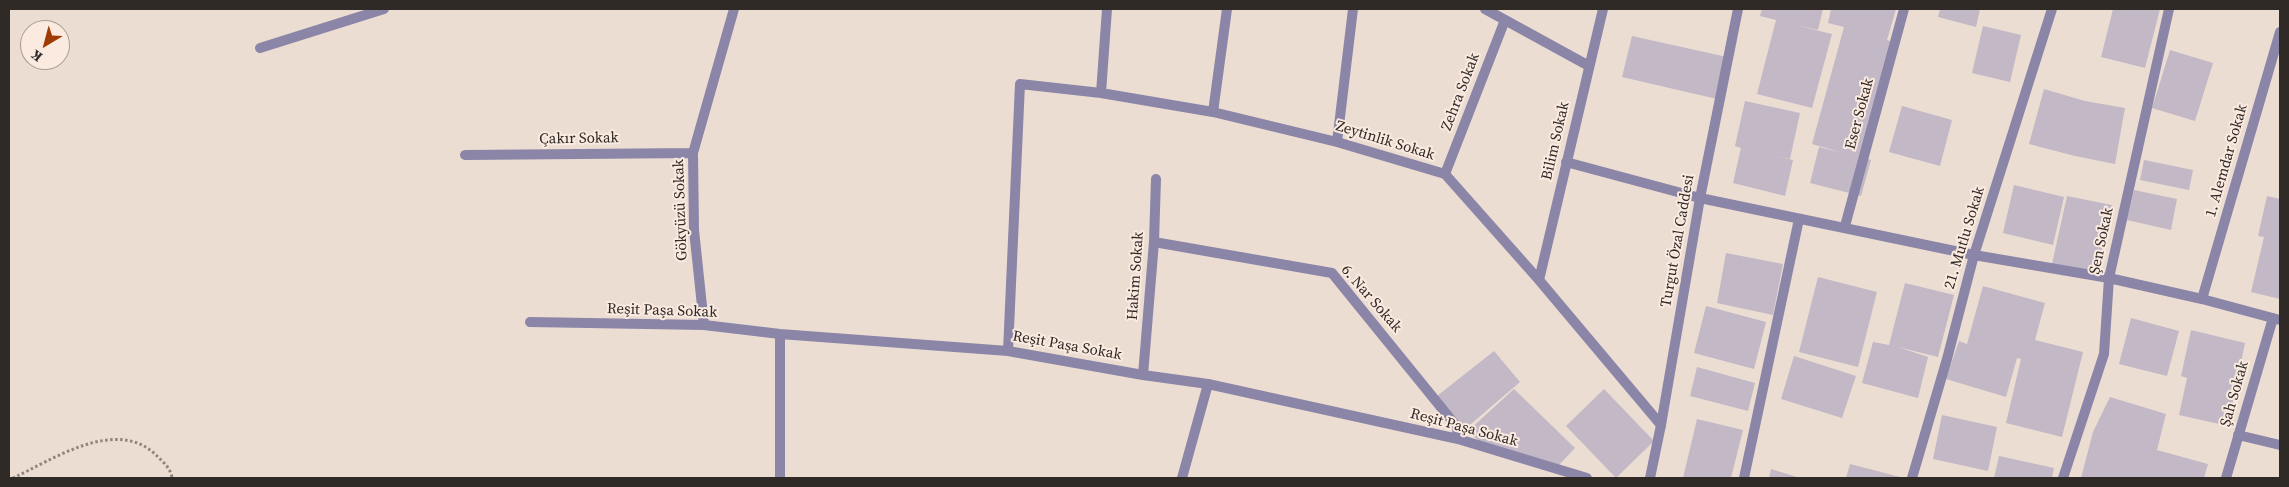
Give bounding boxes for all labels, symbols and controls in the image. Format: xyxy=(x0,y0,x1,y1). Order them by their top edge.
north arrow xyxy=(20,20,70,70)
text: K xyxy=(27,45,46,67)
street label: Zehra Sokak xyxy=(1438,51,1484,133)
street label: Eser Sokak xyxy=(1842,76,1878,152)
street label: Bilim Sokak xyxy=(1538,100,1574,182)
street label: 1. Alemdar Sokak xyxy=(2202,102,2252,220)
street label: Zeytinlik Sokak xyxy=(1333,117,1437,165)
street label: Çakır Sokak xyxy=(539,129,619,149)
street label: Gökyüzü Sokak xyxy=(670,159,692,261)
street label: Turgut Özal Caddesi xyxy=(1657,173,1699,309)
street label: 21. Mutlu Sokak xyxy=(1941,185,1989,291)
street label: Şen Sokak xyxy=(2086,206,2118,276)
street label: Hakim Sokak xyxy=(1124,231,1148,321)
street label: 6. Nar Sokak xyxy=(1337,262,1405,336)
street label: Reşit Paşa Sokak xyxy=(606,300,718,322)
street label: Reşit Paşa Sokak xyxy=(1011,328,1123,364)
street label: Şah Sokak xyxy=(2217,359,2253,429)
street label: Reşit Paşa Sokak xyxy=(1408,405,1520,451)

